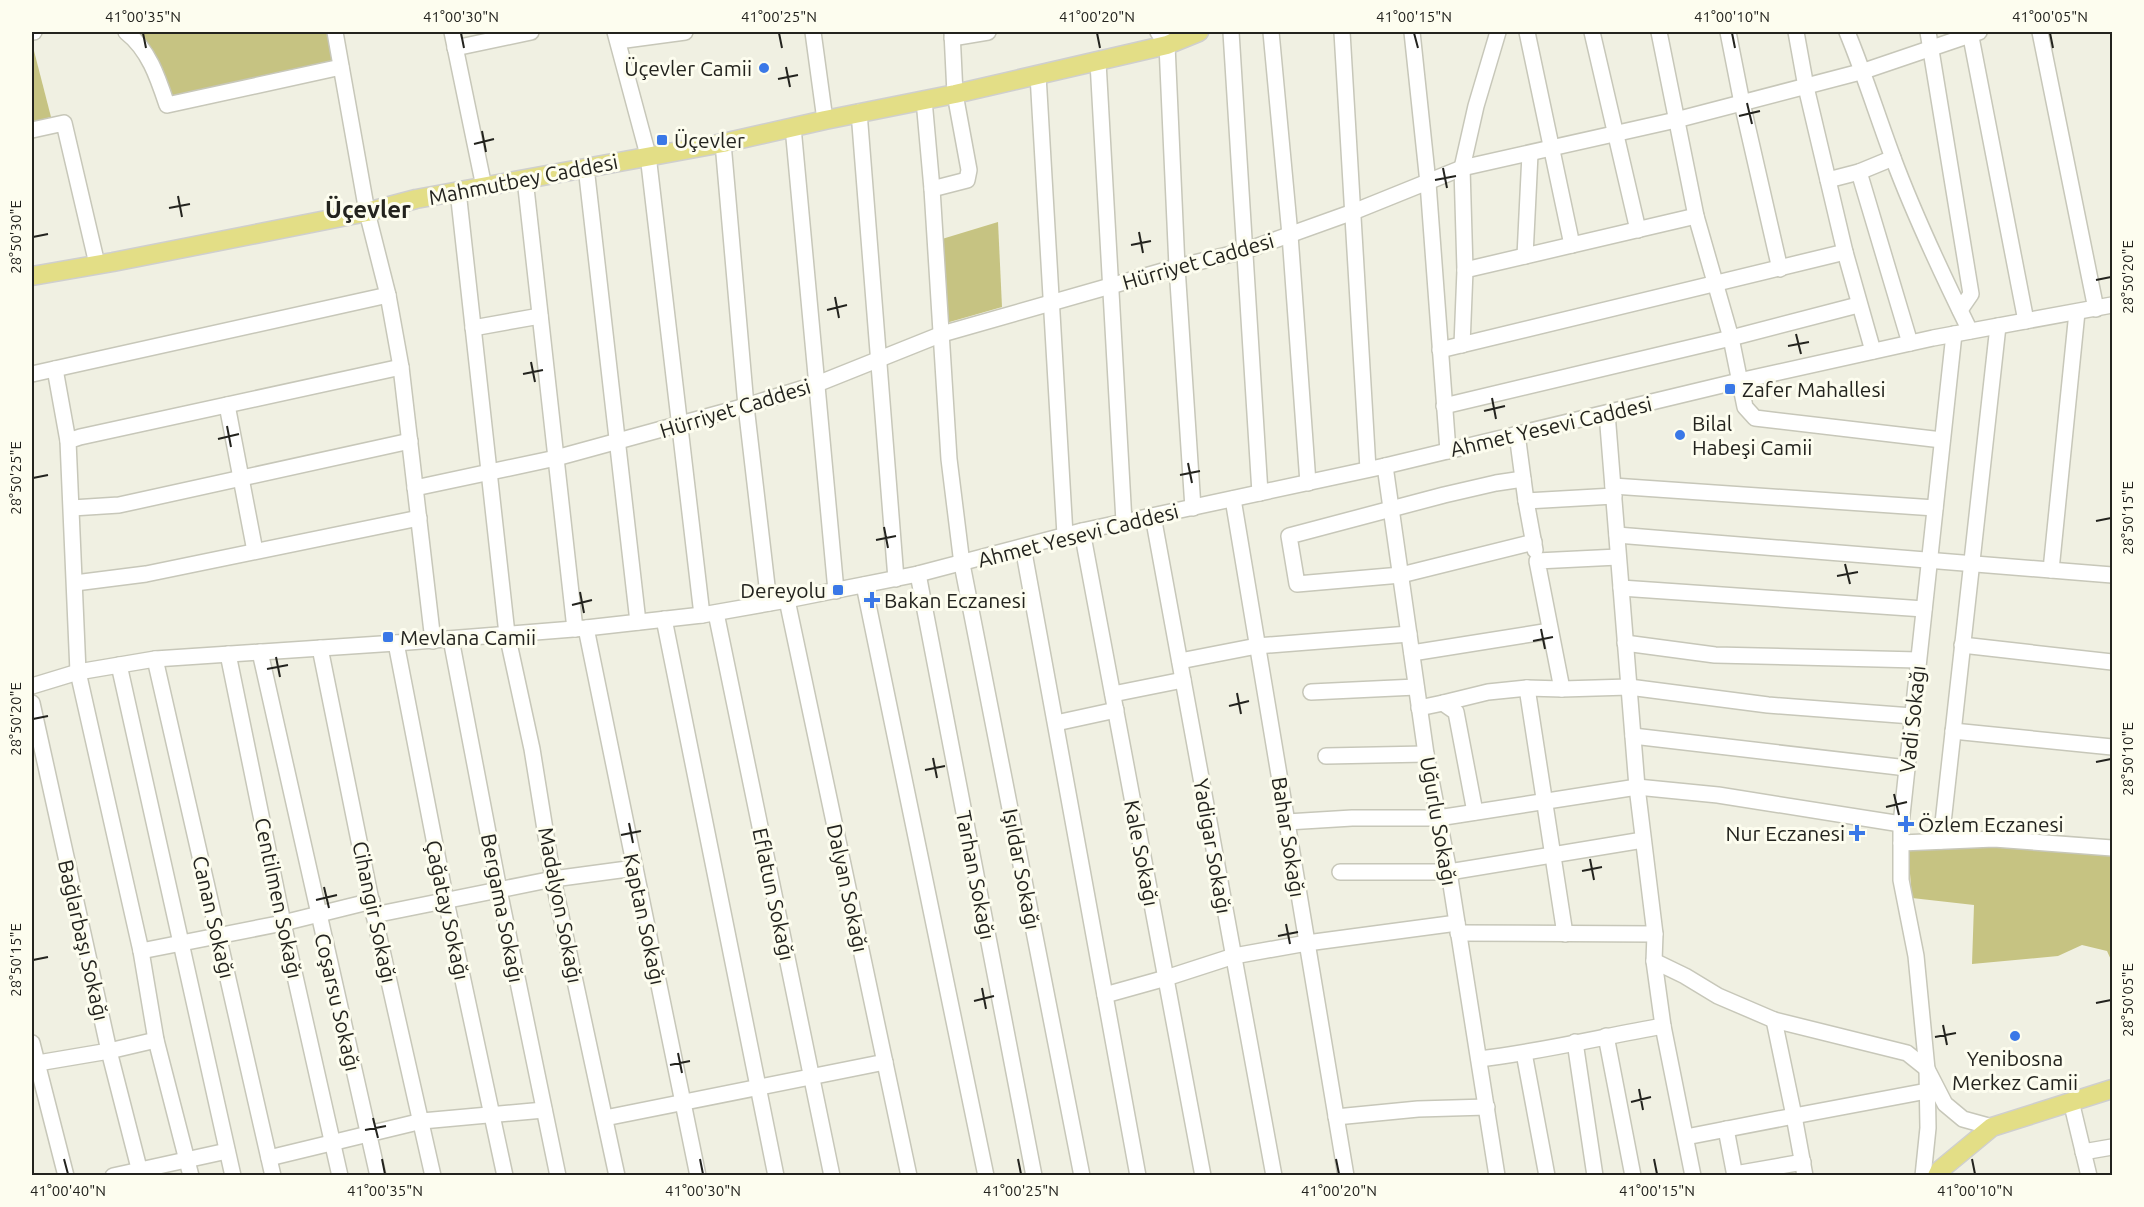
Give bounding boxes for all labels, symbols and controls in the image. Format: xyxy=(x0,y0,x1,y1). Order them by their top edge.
text: 41°00'35"N xyxy=(105,8,181,25)
text: 41°00'30"N xyxy=(423,8,499,25)
text: 41°00'25"N xyxy=(741,8,817,25)
text: 41°00'20"N xyxy=(1059,8,1135,25)
text: 41°00'15"N xyxy=(1376,8,1452,25)
text: 41°00'10"N xyxy=(1694,8,1770,25)
text: 41°00'05"N xyxy=(2012,8,2088,25)
place label: Üçevler Camii xyxy=(624,56,752,80)
marker: Üçevler Camii xyxy=(757,61,771,75)
place label: Üçevler xyxy=(674,128,745,152)
marker: Üçevler xyxy=(655,133,669,147)
street label: Mahmutbey Caddesi xyxy=(426,149,620,209)
district label: Üçevler xyxy=(325,195,411,223)
text: 28°50'30"E xyxy=(7,200,24,274)
street label: Hürriyet Caddesi xyxy=(1120,228,1276,294)
text: 28°50'20"E xyxy=(2119,240,2136,314)
street label: Hürriyet Caddesi xyxy=(657,374,813,442)
place label: Zafer Mahallesi xyxy=(1742,377,1886,401)
marker: Zafer Mahallesi xyxy=(1723,382,1737,396)
street label: Ahmet Yesevi Caddesi xyxy=(1448,391,1654,461)
place label: Bilal Habeşi Camii xyxy=(1692,411,1812,459)
marker: Bilal Habeşi Camii xyxy=(1673,428,1687,442)
text: 28°50'25"E xyxy=(7,441,24,515)
text: 28°50'15"E xyxy=(2119,481,2136,555)
street label: Ahmet Yesevi Caddesi xyxy=(975,498,1181,572)
place label: Dereyolu xyxy=(740,578,826,602)
marker: Dereyolu xyxy=(831,583,845,597)
place label: Bakan Eczanesi xyxy=(884,588,1026,612)
marker: Bakan Eczanesi xyxy=(865,593,879,607)
place label: Mevlana Camii xyxy=(400,625,536,649)
marker: Mevlana Camii xyxy=(381,630,395,644)
street label: Vadi Sokağı xyxy=(1894,664,1930,774)
text: 28°50'20"E xyxy=(7,682,24,756)
text: 28°50'10"E xyxy=(2119,722,2136,796)
street label: Uğurlu Sokağı xyxy=(1416,755,1462,887)
street label: Bahar Sokağı xyxy=(1268,775,1310,899)
street label: Yadigar Sokağı xyxy=(1189,776,1237,916)
street label: Kale Sokağı xyxy=(1120,798,1164,908)
street label: Işıldar Sokağı xyxy=(999,806,1045,932)
street label: Tarhan Sokağı xyxy=(952,808,1000,942)
place label: Özlem Eczanesi xyxy=(1918,812,2064,836)
street label: Centilmen Sokağı xyxy=(250,815,308,981)
marker: Özlem Eczanesi xyxy=(1899,817,1913,831)
place label: Nur Eczanesi xyxy=(1726,821,1845,845)
street label: Dalyan Sokağı xyxy=(823,822,873,954)
street label: Madalyon Sokağı xyxy=(534,825,588,985)
street label: Eflatun Sokağı xyxy=(748,825,800,963)
marker: Nur Eczanesi xyxy=(1850,826,1864,840)
street label: Bergama Sokağı xyxy=(477,831,529,985)
street label: Çağatay Sokağı xyxy=(421,838,475,982)
street label: Cihangir Sokağı xyxy=(348,839,402,985)
street label: Kaptan Sokağı xyxy=(619,851,671,987)
street label: Canan Sokağı xyxy=(188,853,240,981)
street label: Bağlarbaşı Sokağı xyxy=(54,857,114,1023)
text: 28°50'15"E xyxy=(7,923,24,997)
street label: Coşarsu Sokağı xyxy=(310,931,366,1073)
text: 28°50'05"E xyxy=(2119,963,2136,1037)
marker: Yenibosna Merkez Camii xyxy=(2008,1029,2022,1043)
place label: Yenibosna Merkez Camii xyxy=(1952,1046,2078,1094)
text: 41°00'40"N xyxy=(30,1182,106,1199)
text: 41°00'35"N xyxy=(347,1182,423,1199)
text: 41°00'30"N xyxy=(665,1182,741,1199)
text: 41°00'25"N xyxy=(983,1182,1059,1199)
text: 41°00'20"N xyxy=(1301,1182,1377,1199)
text: 41°00'15"N xyxy=(1619,1182,1695,1199)
text: 41°00'10"N xyxy=(1937,1182,2013,1199)

